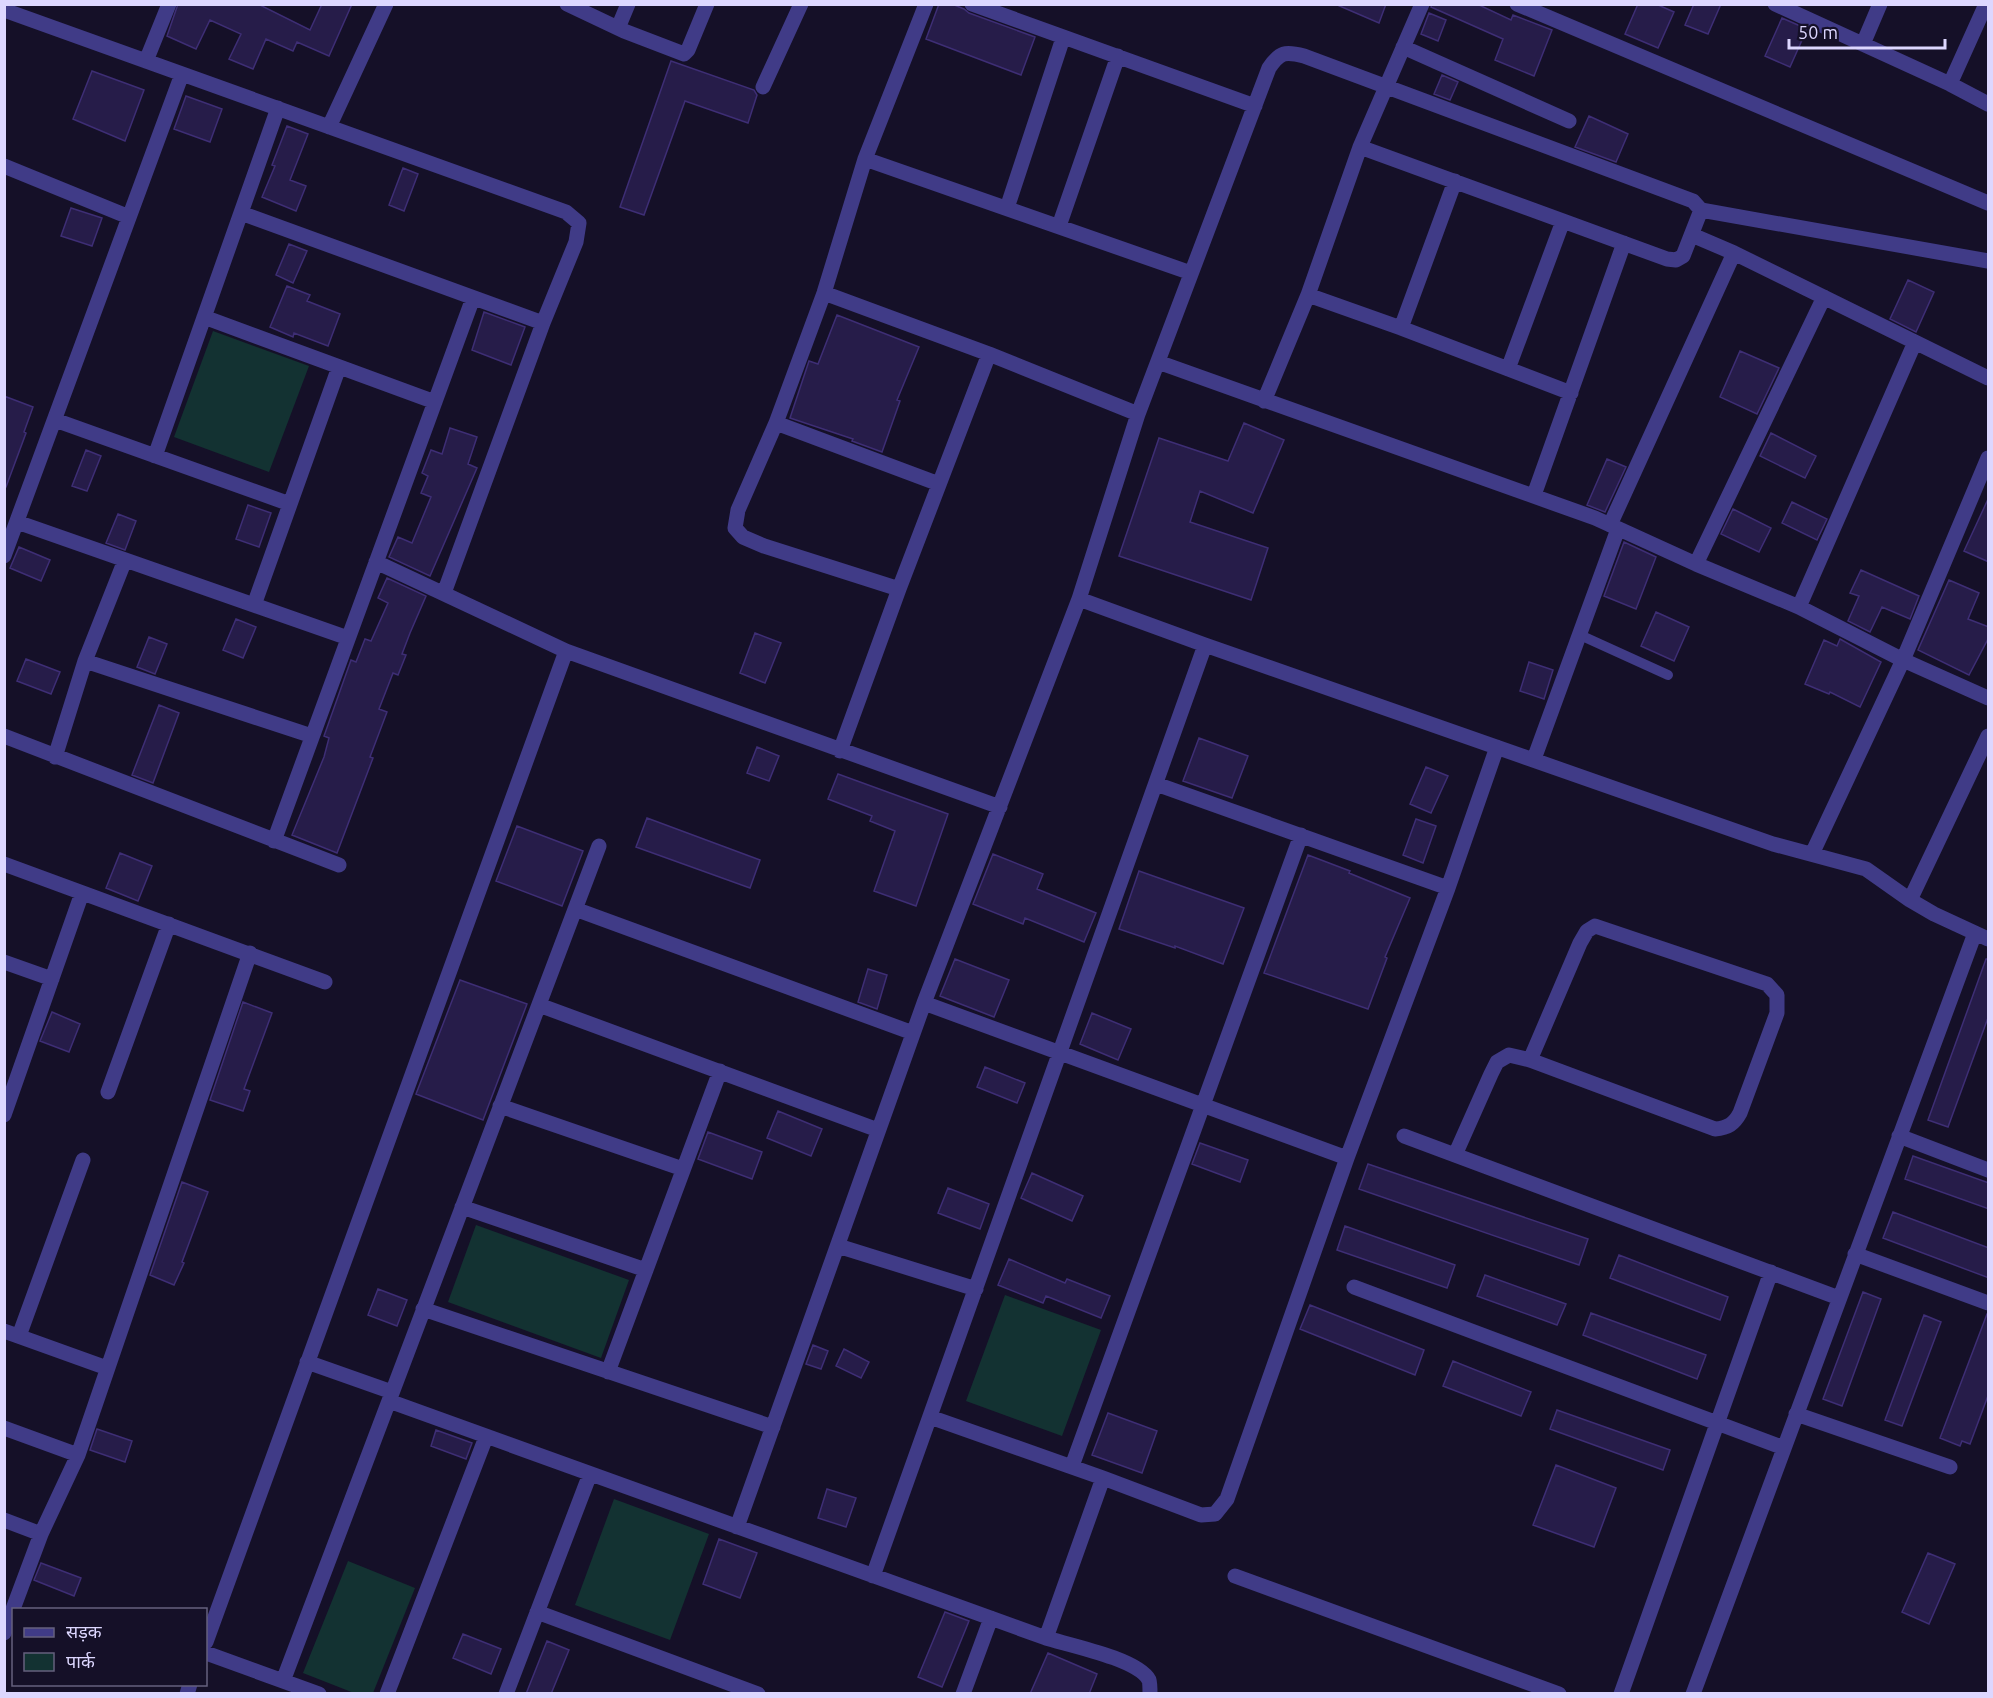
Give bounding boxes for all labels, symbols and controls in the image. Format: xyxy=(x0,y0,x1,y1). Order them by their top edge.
scale bar xyxy=(1789,12,1945,50)
text: 50 m xyxy=(1798,22,1838,42)
legend xyxy=(12,1608,207,1686)
text: सड़क xyxy=(66,1621,103,1642)
text: पार्क xyxy=(66,1651,96,1671)

